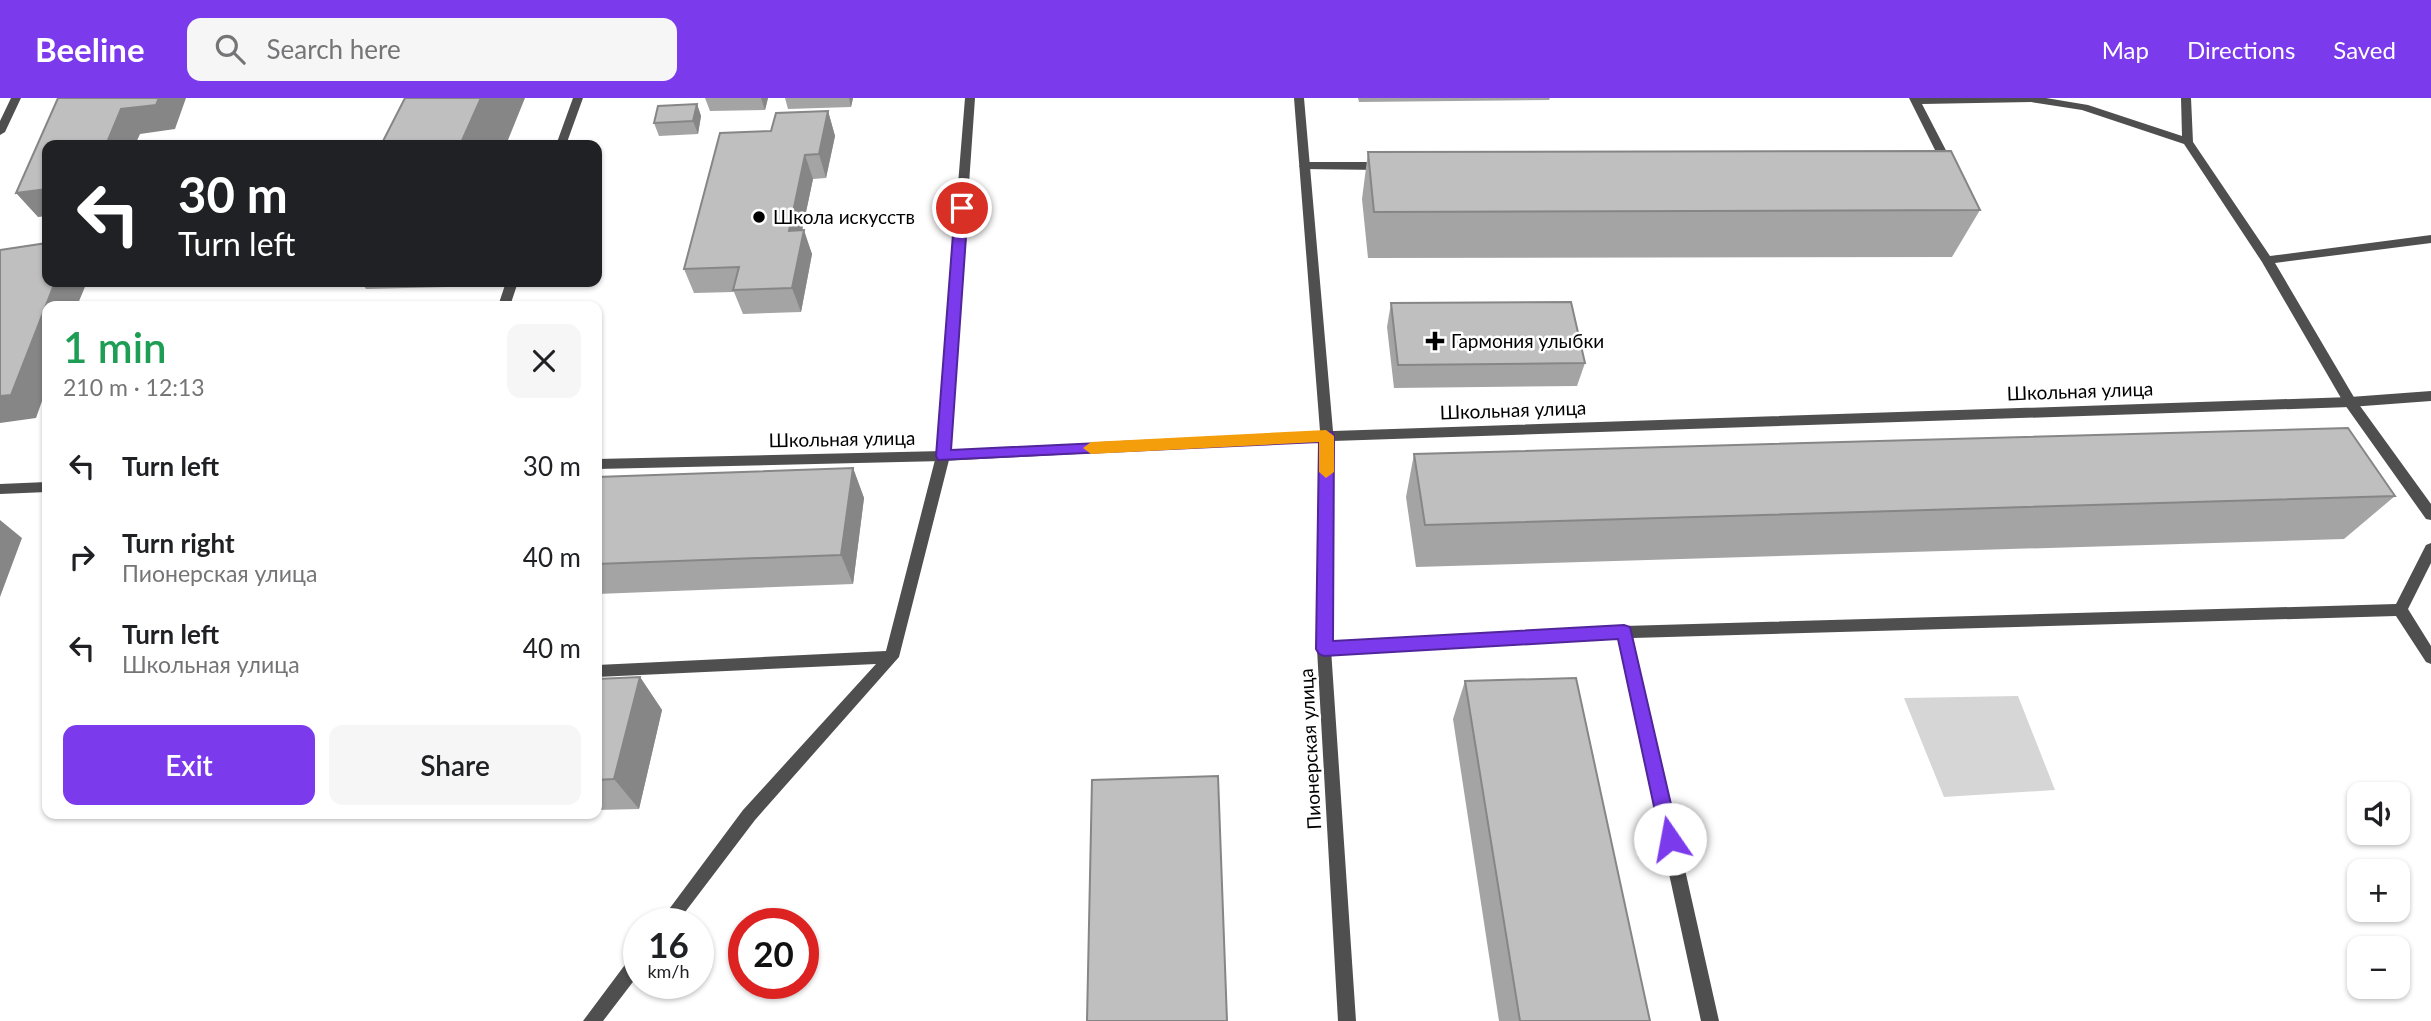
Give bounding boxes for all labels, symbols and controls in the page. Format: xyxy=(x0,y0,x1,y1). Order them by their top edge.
search box xyxy=(187,18,677,81)
text: Beeline xyxy=(35,29,145,69)
icon: search xyxy=(211,30,249,68)
text: Search here xyxy=(267,33,401,65)
text: Map xyxy=(2102,35,2149,64)
text: Directions xyxy=(2187,35,2295,64)
text: Saved xyxy=(2333,35,2396,64)
text: 30 m xyxy=(178,165,288,223)
icon: left xyxy=(63,168,154,259)
pin xyxy=(932,178,992,238)
icon: arrive xyxy=(943,189,981,227)
place label: Школа искусств xyxy=(773,205,915,228)
marker: Школа искусств xyxy=(751,209,767,225)
text: Turn left xyxy=(178,224,295,263)
text: 1 min xyxy=(63,322,167,372)
button: close xyxy=(507,324,581,398)
place label: Гармония улыбки xyxy=(1451,329,1604,352)
marker: Гармония улыбки xyxy=(1425,331,1445,351)
text: 210 m · 12:13 xyxy=(63,373,205,401)
street label: Школьная улица xyxy=(2006,376,2154,405)
street label: Школьная улица xyxy=(1439,395,1587,424)
street label: Школьная улица xyxy=(768,426,916,451)
icon: left xyxy=(63,447,101,485)
text: Turn left xyxy=(122,450,219,482)
text: 30 m xyxy=(523,450,581,482)
text: Turn right xyxy=(122,527,235,559)
icon: right xyxy=(63,538,101,576)
text: 40 m xyxy=(523,541,581,573)
text: Пионерская улица xyxy=(122,559,317,587)
text: Turn left xyxy=(122,618,219,650)
icon: left xyxy=(63,629,101,667)
text: 40 m xyxy=(523,632,581,664)
text: Школьная улица xyxy=(122,650,300,678)
street label: Пионерская улица xyxy=(1294,668,1325,830)
button: Exit xyxy=(63,725,315,805)
button: Share xyxy=(329,725,581,805)
map controls xyxy=(2347,782,2410,999)
button: sound xyxy=(2347,782,2410,845)
position arrow xyxy=(1633,802,1707,876)
button: + xyxy=(2347,859,2410,922)
speed limit sign: 20 xyxy=(728,908,819,999)
text: 16 xyxy=(648,923,689,965)
button: − xyxy=(2347,936,2410,999)
text: km/h xyxy=(647,960,690,982)

